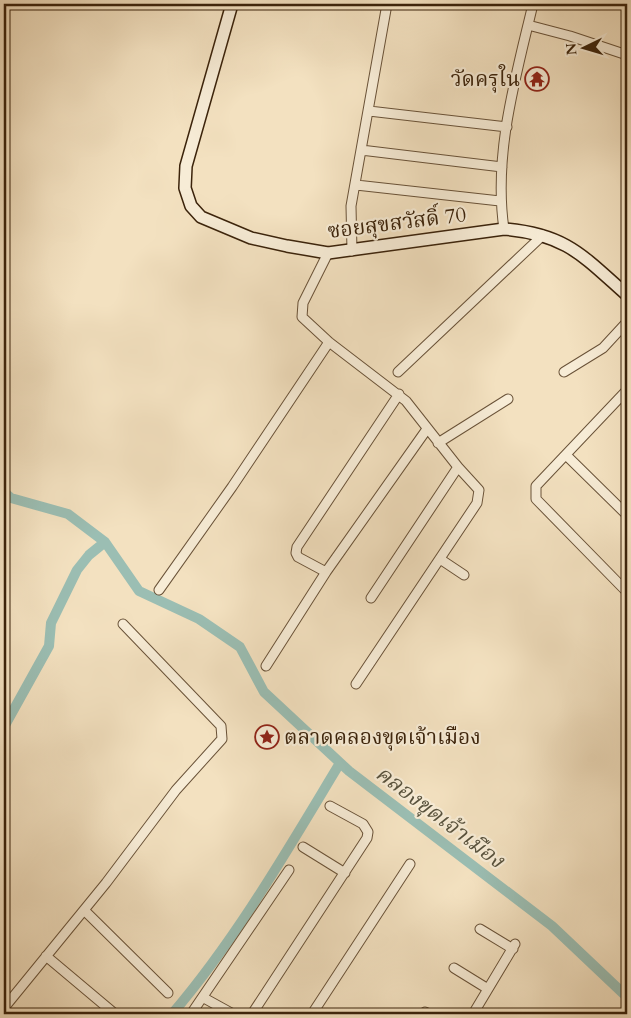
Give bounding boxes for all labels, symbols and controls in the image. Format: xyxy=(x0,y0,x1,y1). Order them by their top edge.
north arrow xyxy=(558,22,608,72)
text: N xyxy=(562,42,582,56)
place label: วัดครุใน xyxy=(451,64,520,94)
temple icon: วัดครุใน xyxy=(524,66,550,92)
street label: ซอยสุขสวัสดิ์ 70 xyxy=(326,199,468,246)
place label: ตลาดคลองขุดเจ้าเมือง xyxy=(284,723,481,752)
place icon: ตลาดคลองขุดเจ้าเมือง xyxy=(254,724,280,750)
water label: คลองขุดเจ้าเมือง xyxy=(369,759,511,876)

